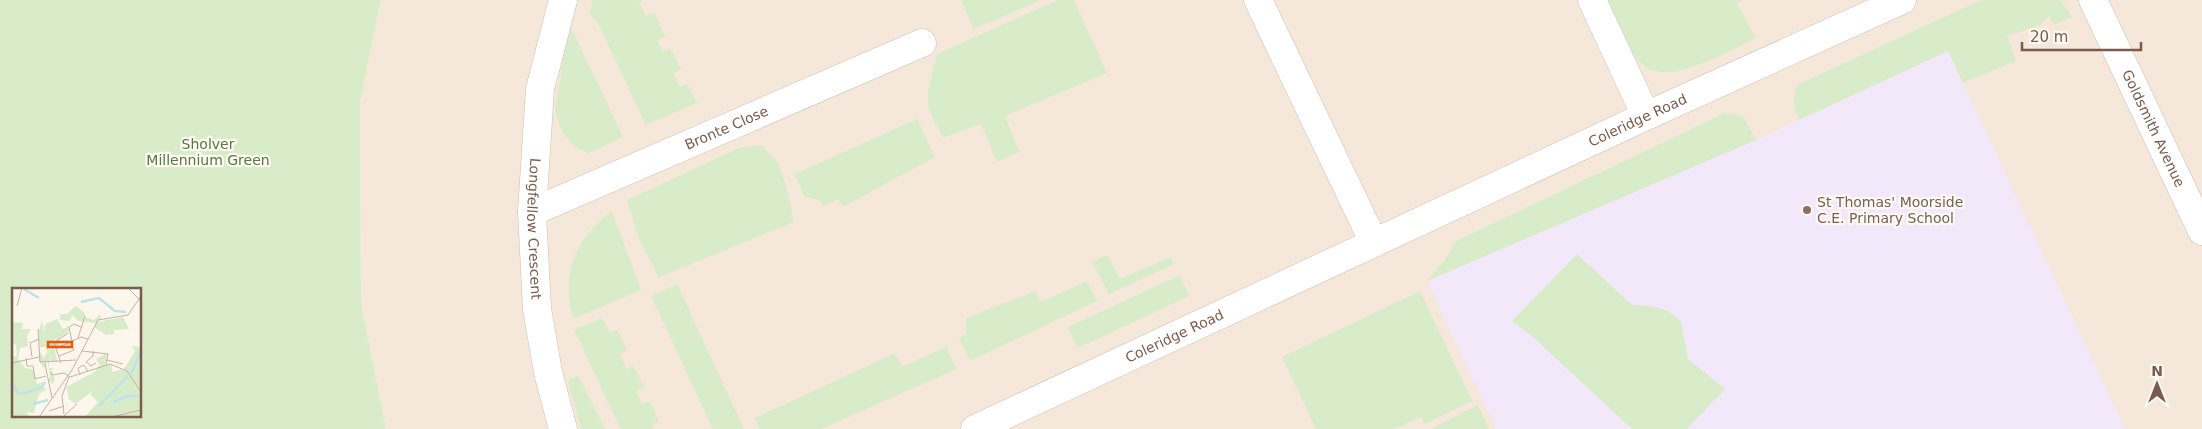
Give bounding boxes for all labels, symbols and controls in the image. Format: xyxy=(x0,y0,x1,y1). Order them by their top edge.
scale bar xyxy=(2022,20,2141,52)
text: 20 m xyxy=(2030,28,2068,46)
street label: Goldsmith Avenue xyxy=(2119,67,2188,190)
street label: Coleridge Road xyxy=(1586,91,1689,150)
street label: Bronte Close xyxy=(682,103,771,153)
park label: Sholver Millennium Green xyxy=(146,136,270,168)
street label: Longfellow Crescent xyxy=(524,158,545,300)
place label: St Thomas' Moorside C.E. Primary School xyxy=(1817,194,1963,226)
marker: St Thomas' Moorside C.E. Primary School xyxy=(1801,204,1813,216)
inset map xyxy=(12,288,141,416)
street label: Coleridge Road xyxy=(1123,306,1226,366)
north arrow xyxy=(2132,359,2182,409)
text: N xyxy=(2151,363,2163,379)

